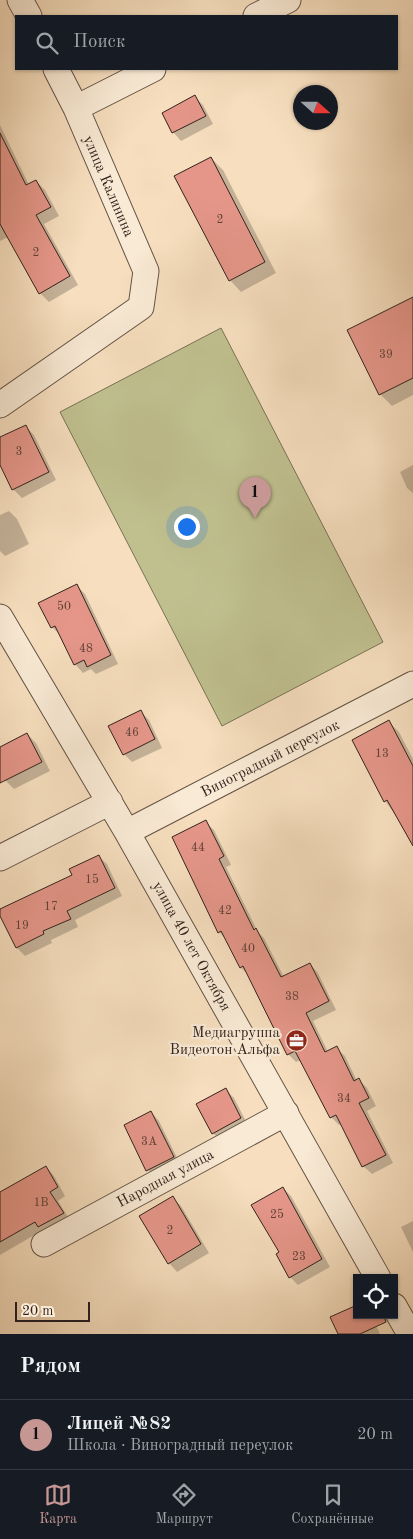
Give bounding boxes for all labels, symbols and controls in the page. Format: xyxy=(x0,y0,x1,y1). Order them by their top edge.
search box xyxy=(15,15,398,70)
icon: search xyxy=(33,29,61,57)
text: Поиск xyxy=(73,33,125,52)
north arrow xyxy=(293,85,338,130)
street label: улица Калинина xyxy=(80,134,136,240)
house number: 2 xyxy=(217,214,223,226)
house number: 2 xyxy=(33,247,39,259)
house number: 39 xyxy=(379,349,393,361)
house number: 3 xyxy=(16,446,22,458)
pin: 1 xyxy=(239,477,271,518)
your location xyxy=(174,514,200,540)
house number: 50 xyxy=(57,600,71,613)
house number: 48 xyxy=(79,643,93,655)
street label: Виноградный переулок xyxy=(199,718,343,801)
house number: 46 xyxy=(125,727,139,739)
house number: 13 xyxy=(375,748,389,760)
house number: 44 xyxy=(191,842,205,854)
house number: 15 xyxy=(85,873,99,886)
street label: улица 40 лет Октября xyxy=(149,879,233,1014)
house number: 17 xyxy=(44,901,58,913)
house number: 42 xyxy=(218,905,232,917)
house number: 19 xyxy=(15,920,29,932)
house number: 40 xyxy=(241,943,255,955)
house number: 38 xyxy=(285,991,299,1003)
place label: Медиагруппа Видеотон Альфа xyxy=(170,1026,281,1058)
office icon: Медиагруппа Видеотон Альфа xyxy=(284,1029,308,1053)
house number: 34 xyxy=(337,1093,351,1105)
house number: 3А xyxy=(141,1136,157,1148)
street label: Народная улица xyxy=(115,1147,217,1211)
house number: 1В xyxy=(33,1197,49,1209)
house number: 25 xyxy=(270,1208,284,1221)
house number: 2 xyxy=(167,1225,173,1237)
house number: 23 xyxy=(292,1251,306,1263)
map controls xyxy=(353,1274,398,1319)
button: locate xyxy=(353,1274,398,1319)
scale bar xyxy=(15,1299,90,1322)
text: 20 m xyxy=(22,1304,53,1318)
text: Рядом xyxy=(20,1356,81,1377)
text: Лицей №82 xyxy=(67,1415,171,1434)
text: 1 xyxy=(31,1427,41,1443)
text: 20 m xyxy=(357,1427,393,1443)
text: Школа · Виноградный переулок xyxy=(67,1438,293,1454)
tab: Карта xyxy=(39,1481,77,1528)
tab: Маршрут xyxy=(155,1481,213,1528)
tab: Сохранённые xyxy=(291,1481,374,1528)

